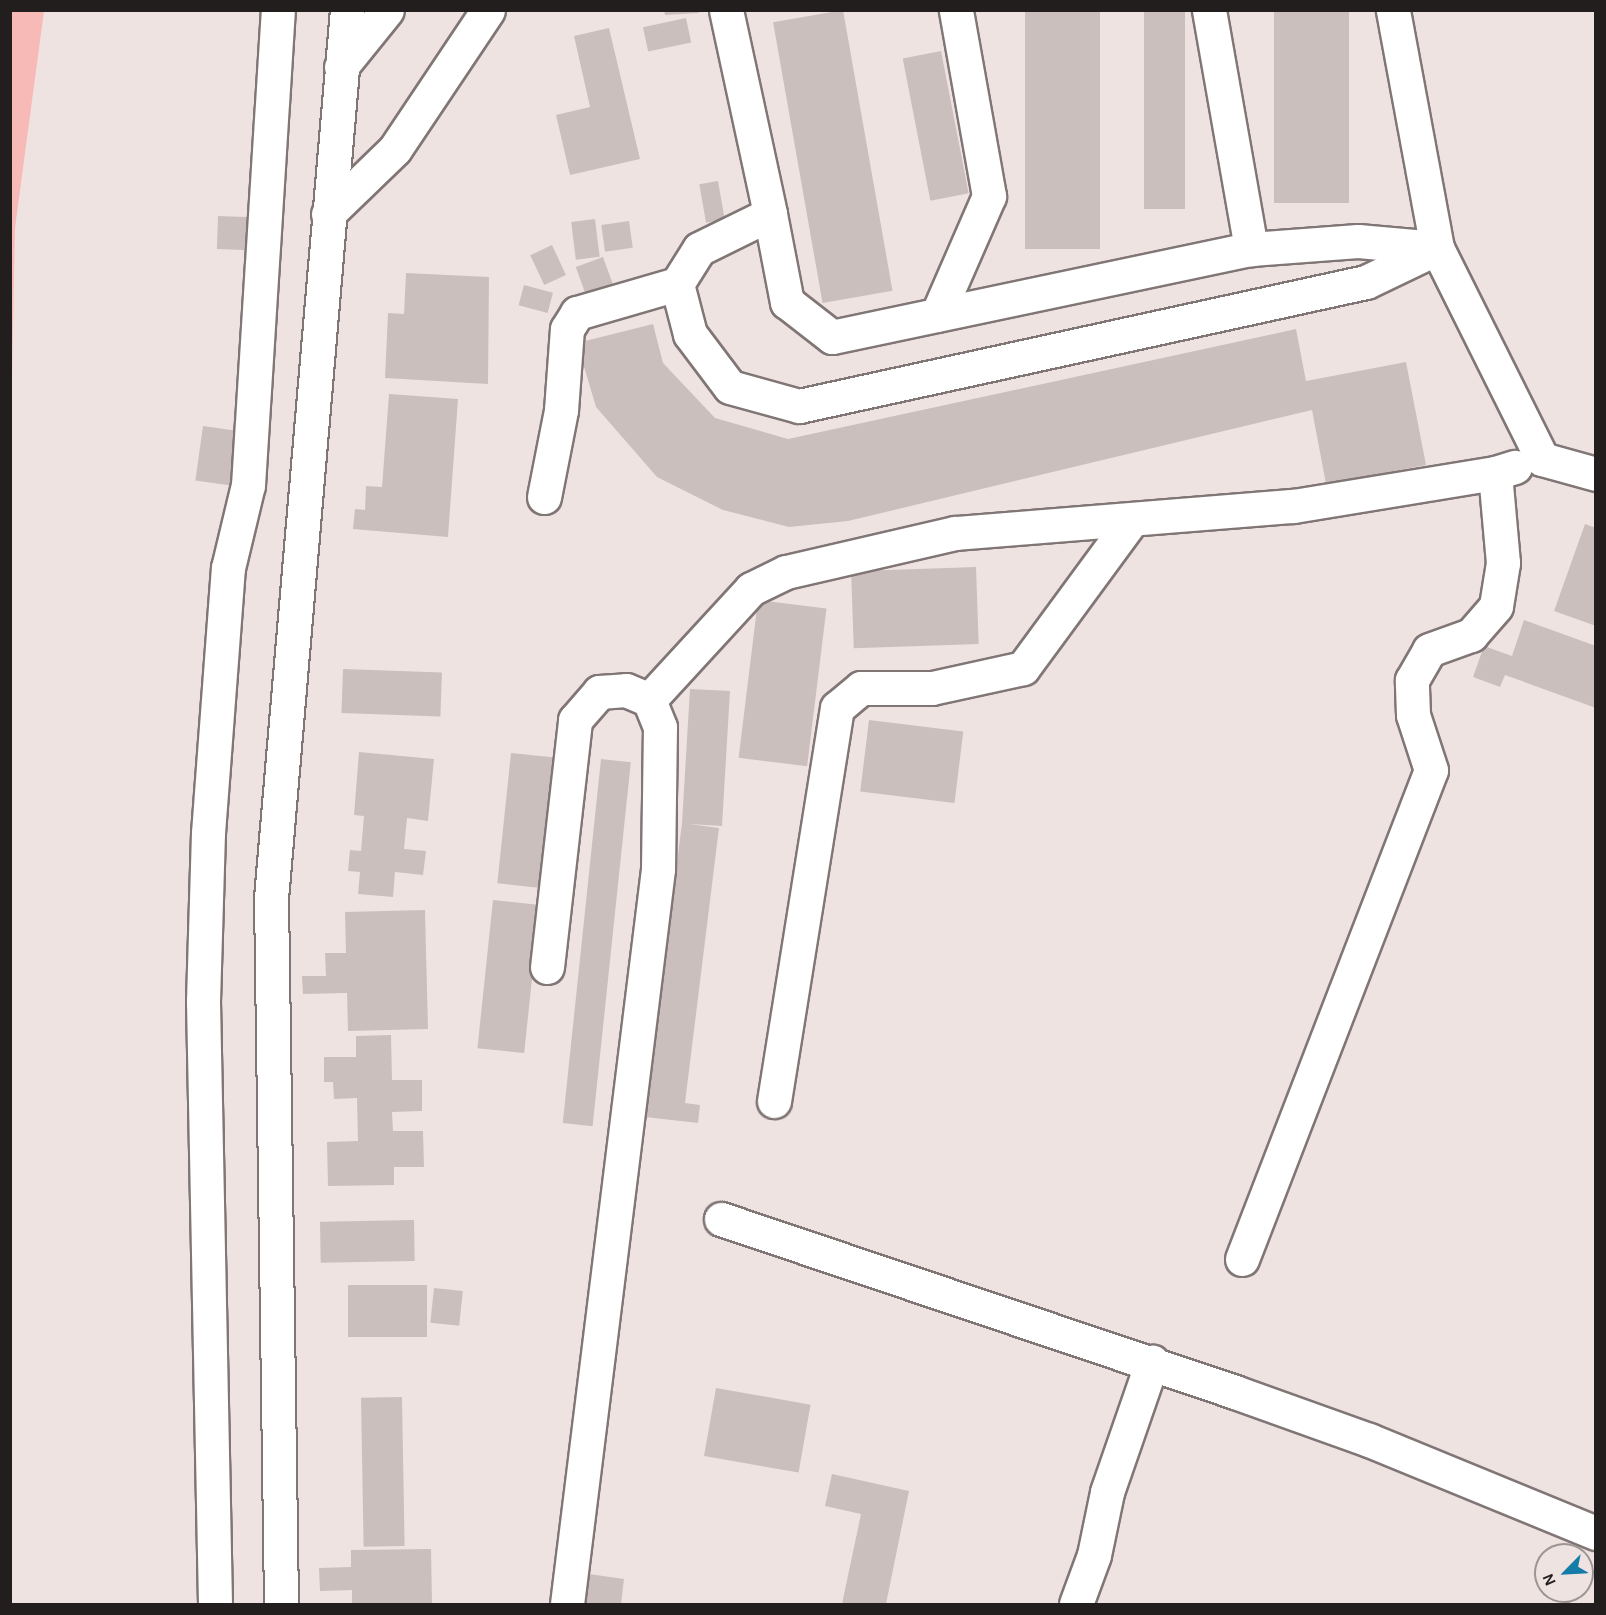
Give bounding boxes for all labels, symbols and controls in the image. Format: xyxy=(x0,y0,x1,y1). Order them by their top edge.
north arrow xyxy=(1534,1543,1594,1603)
text: N xyxy=(1538,1571,1560,1589)

